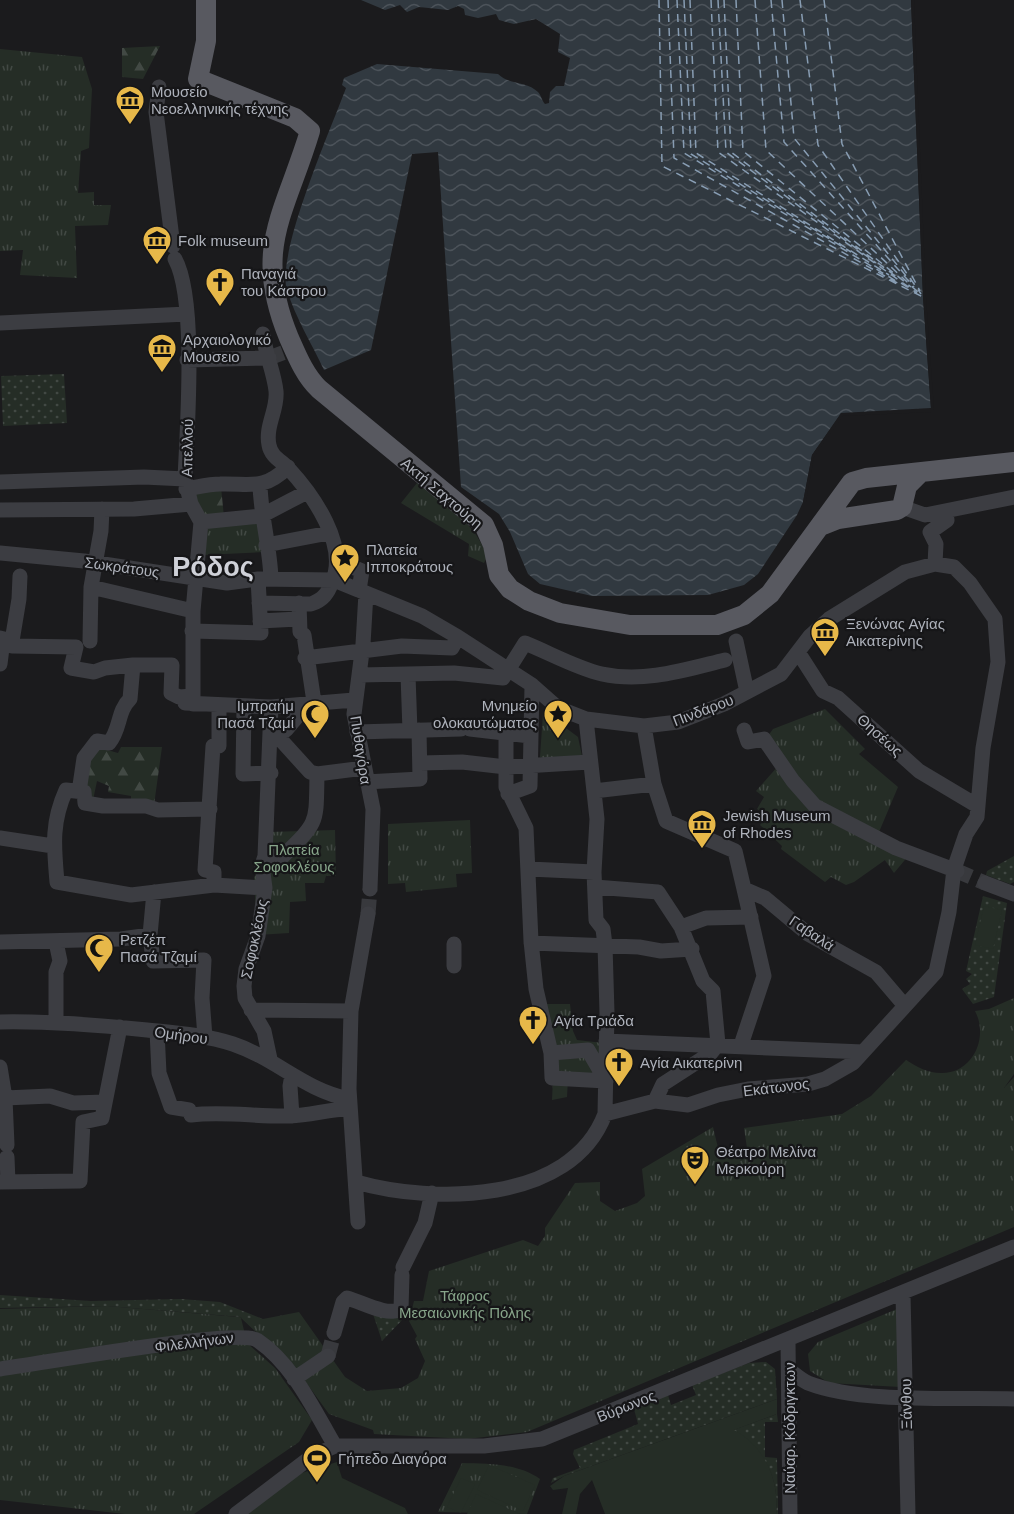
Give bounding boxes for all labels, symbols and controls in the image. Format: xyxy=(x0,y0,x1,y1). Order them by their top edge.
place label: Μουσείο Νεοελληνικής τέχνης xyxy=(151,83,289,117)
museum icon: Μουσείο Νεοελληνικής τέχνης xyxy=(114,84,146,126)
museum icon: Folk museum xyxy=(141,224,173,266)
place label: Folk museum xyxy=(178,232,268,249)
place label: Παναγιά του Κάστρου xyxy=(241,265,326,299)
church icon: Παναγιά του Κάστρου xyxy=(204,266,236,308)
place label: Αρχαιολογικό Μουσειο xyxy=(183,331,271,365)
museum icon: Αρχαιολογικό Μουσειο xyxy=(146,332,178,374)
street label: Απελλού xyxy=(178,419,196,477)
street label: Ακτή Σαχτούρη xyxy=(398,454,486,532)
place label: Πλατεία Ιπποκράτους xyxy=(366,541,453,575)
place icon: Πλατεία Ιπποκράτους xyxy=(329,542,361,584)
district label: Ρόδος xyxy=(172,552,254,582)
street label: Σωκράτους xyxy=(84,553,160,581)
place label: Ξενώνας Αγίας Αικατερίνης xyxy=(846,615,945,649)
museum icon: Ξενώνας Αγίας Αικατερίνης xyxy=(809,616,841,658)
street label: Πινδάρου xyxy=(670,691,736,729)
place label: Ιμπραήμ Πασά Τζαμί xyxy=(217,697,295,731)
place label: Μνημείο ολοκαυτώματος xyxy=(433,697,537,731)
mosque icon: Ιμπραήμ Πασά Τζαμί xyxy=(299,698,331,740)
place icon: Μνημείο ολοκαυτώματος xyxy=(542,698,574,740)
street label: Θησέως xyxy=(854,710,906,760)
street label: Πυθαγόρα xyxy=(347,715,375,786)
place label: Jewish Museum of Rhodes xyxy=(723,807,831,841)
museum icon: Jewish Museum of Rhodes xyxy=(686,808,718,850)
park label: Πλατεία Σοφοκλέους xyxy=(253,841,335,875)
street label: Σοφοκλέους xyxy=(237,898,271,980)
street label: Γαβαλά xyxy=(786,912,838,954)
place label: Ρετζέπ Πασά Τζαμί xyxy=(120,931,197,965)
mosque icon: Ρετζέπ Πασά Τζαμί xyxy=(83,932,115,974)
church icon: Αγία Τριάδα xyxy=(517,1004,549,1046)
place label: Αγία Τριάδα xyxy=(554,1012,634,1029)
street label: Ομήρου xyxy=(153,1023,209,1047)
church icon: Αγία Αικατερίνη xyxy=(603,1046,635,1088)
place label: Αγία Αικατερίνη xyxy=(640,1054,742,1071)
street label: Εκάτωνος xyxy=(742,1075,810,1099)
place label: Θέατρο Μελίνα Μερκούρη xyxy=(716,1143,817,1177)
theatre icon: Θέατρο Μελίνα Μερκούρη xyxy=(679,1144,711,1186)
park label: Τάφρος Μεσαιωνικής Πόλης xyxy=(399,1287,531,1321)
street label: Φιλελλήνων xyxy=(153,1329,235,1355)
street label: Ναύαρ. Κόδριγκτων xyxy=(781,1362,798,1494)
street label: Ξάνθου xyxy=(897,1378,915,1430)
street label: Βύρωνος xyxy=(594,1387,658,1425)
sports icon: Γήπεδο Διαγόρα xyxy=(301,1442,333,1484)
place label: Γήπεδο Διαγόρα xyxy=(338,1450,447,1467)

